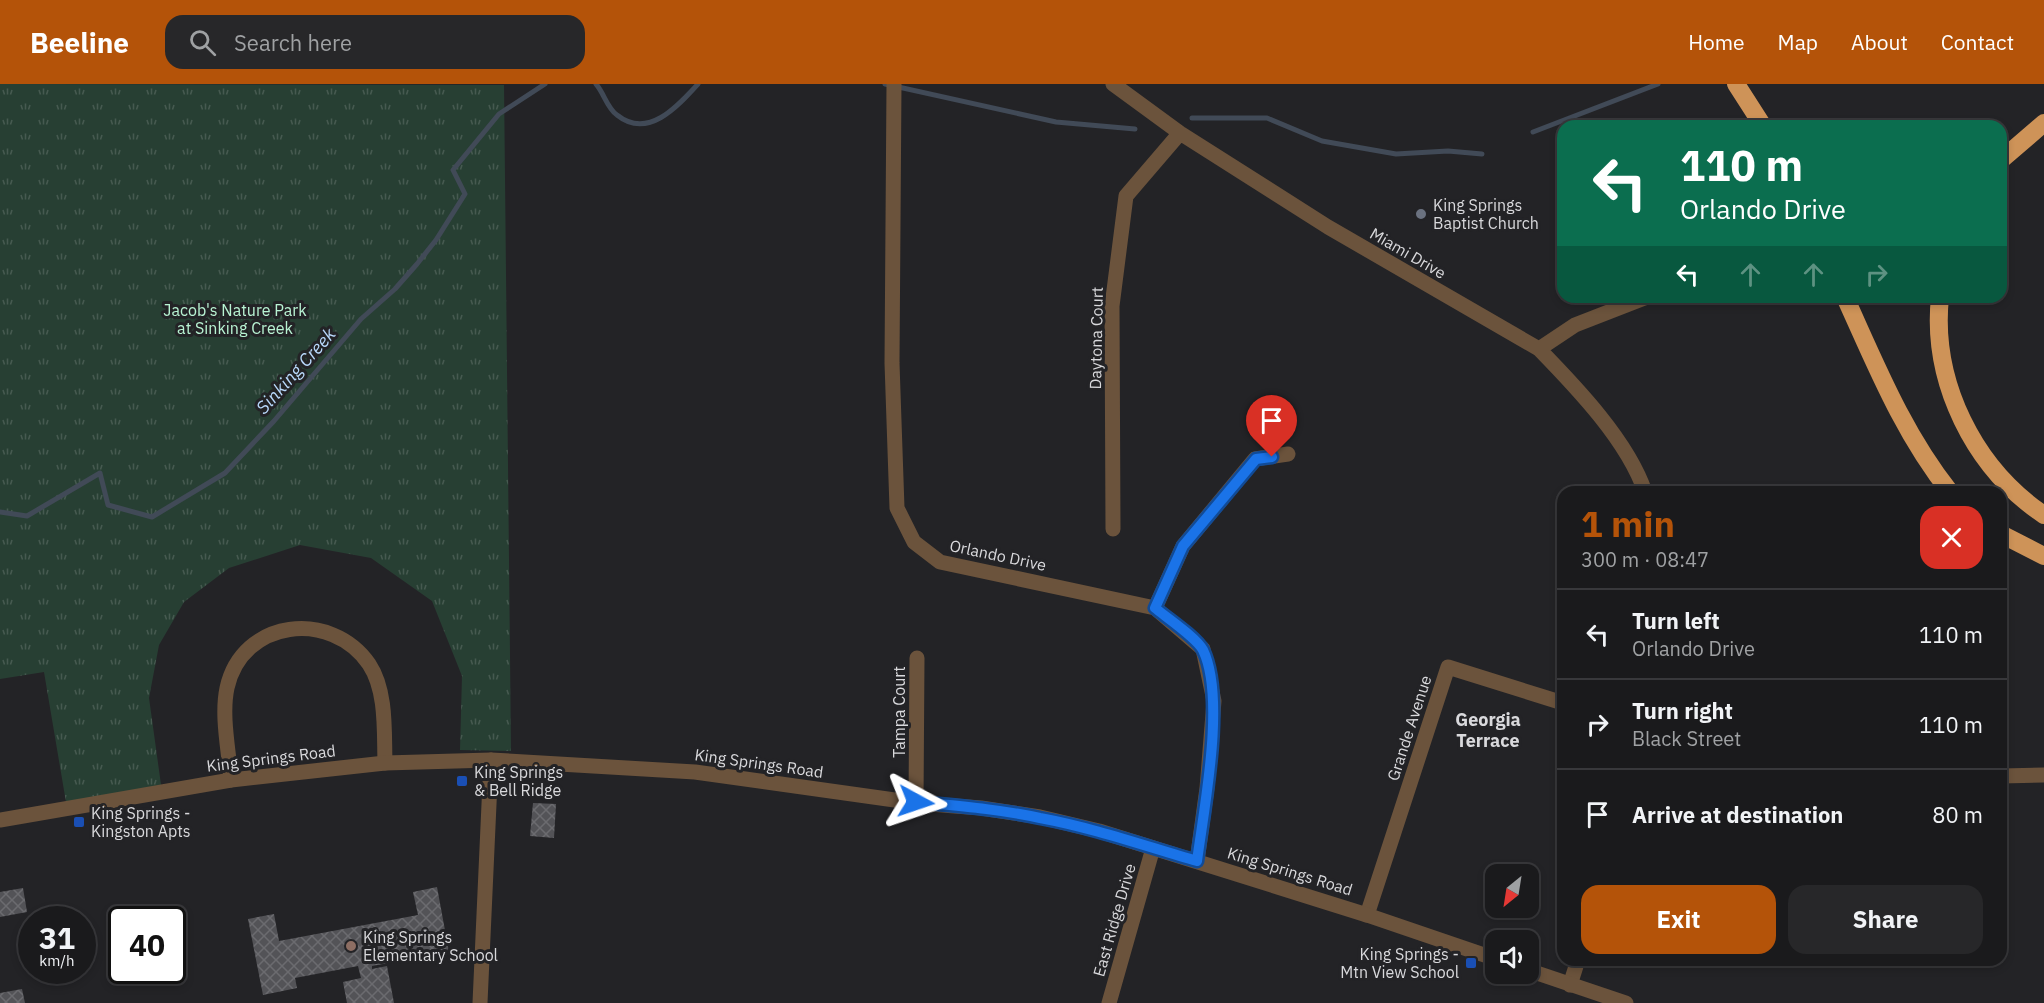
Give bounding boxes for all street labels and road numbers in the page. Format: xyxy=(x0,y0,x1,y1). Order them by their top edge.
street label: Miami Drive xyxy=(1366,223,1450,283)
street label: Daytona Court xyxy=(1085,287,1107,389)
street label: Orlando Drive xyxy=(948,535,1048,575)
street label: Tampa Court xyxy=(889,666,909,758)
street label: Grande Avenue xyxy=(1383,672,1436,783)
street label: King Springs Road xyxy=(205,740,337,776)
street label: King Springs Road xyxy=(693,744,825,782)
street label: King Springs Road xyxy=(1225,842,1355,900)
street label: East Ridge Drive xyxy=(1088,861,1140,979)

